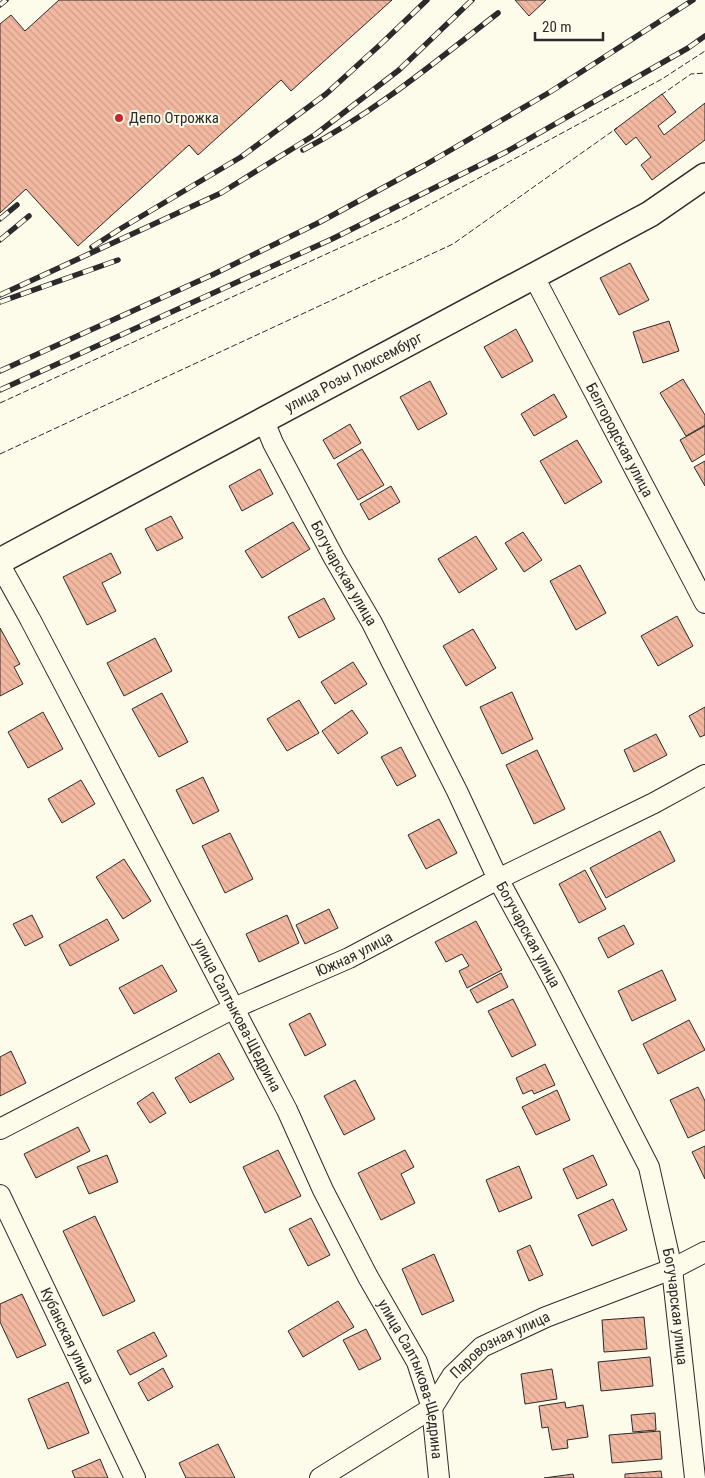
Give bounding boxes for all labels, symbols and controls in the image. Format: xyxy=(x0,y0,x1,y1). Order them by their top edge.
scale bar xyxy=(535,10,602,42)
text: 20 m xyxy=(542,18,572,36)
place label: Депо Отрожка xyxy=(129,109,219,127)
marker: Депо Отрожка xyxy=(113,112,125,124)
street label: улица Розы Люксембург xyxy=(282,328,426,416)
street label: Белгородская улица xyxy=(582,380,657,500)
street label: Богучарская улица xyxy=(307,518,381,629)
street label: Богучарская улица xyxy=(492,879,564,991)
street label: Южная улица xyxy=(313,928,395,980)
street label: улица Салтыкова-Щедрина xyxy=(190,936,285,1095)
street label: Богучарская улица xyxy=(659,1246,692,1366)
street label: Кубанская улица xyxy=(36,1285,98,1387)
street label: улица Салтыкова-Щедрина xyxy=(374,1296,446,1460)
street label: Паровозная улица xyxy=(446,1307,553,1382)

